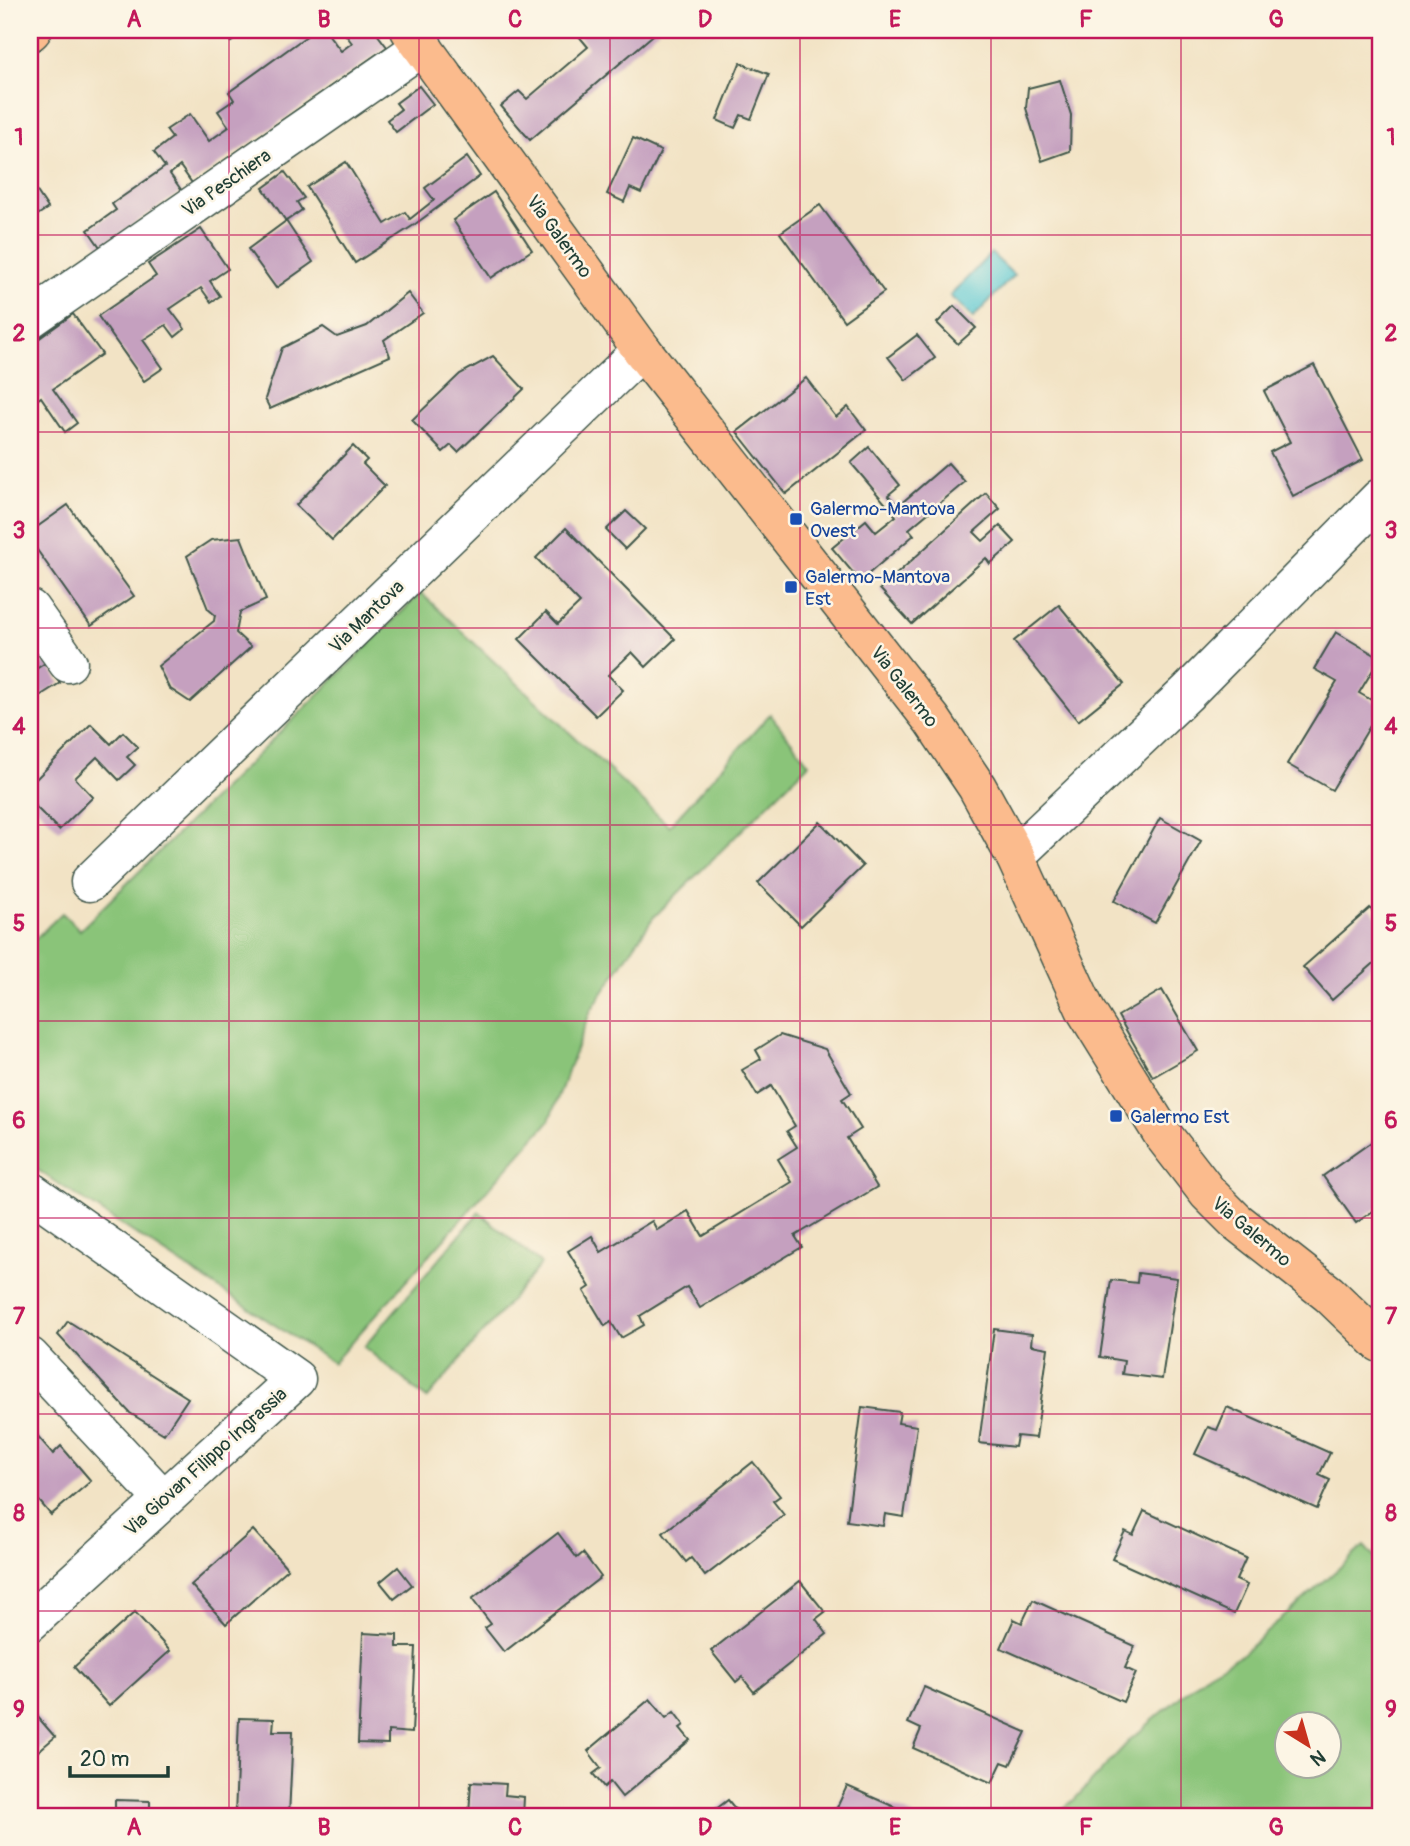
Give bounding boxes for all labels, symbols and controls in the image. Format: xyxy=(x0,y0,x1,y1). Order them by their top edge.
text: A xyxy=(127,5,142,34)
text: B xyxy=(317,5,331,34)
text: C xyxy=(508,5,522,34)
text: D xyxy=(698,5,712,34)
text: E xyxy=(889,5,901,34)
text: F xyxy=(1079,5,1093,34)
text: G xyxy=(1268,5,1284,34)
text: 1 xyxy=(15,123,24,152)
text: 1 xyxy=(1387,123,1396,152)
street label: Via Peschiera xyxy=(177,143,276,222)
street label: Via Galermo xyxy=(521,190,597,283)
text: 2 xyxy=(13,319,26,348)
text: 2 xyxy=(1385,319,1398,348)
place label: Galermo-Mantova Ovest xyxy=(810,497,955,543)
marker: Galermo-Mantova Ovest xyxy=(788,511,804,527)
text: 3 xyxy=(13,516,25,545)
text: 3 xyxy=(1385,516,1397,545)
place label: Galermo-Mantova Est xyxy=(805,565,950,611)
street label: Via Mantova xyxy=(324,575,409,659)
marker: Galermo-Mantova Est xyxy=(783,579,799,595)
street label: Via Galermo xyxy=(865,641,943,732)
text: 4 xyxy=(12,712,26,741)
text: 4 xyxy=(1384,712,1398,741)
text: 5 xyxy=(13,909,25,938)
text: 5 xyxy=(1385,909,1397,938)
place label: Galermo Est xyxy=(1130,1105,1230,1129)
text: 6 xyxy=(12,1106,26,1135)
text: 6 xyxy=(1384,1106,1398,1135)
marker: Galermo Est xyxy=(1108,1108,1124,1124)
street label: Via Galermo xyxy=(1207,1191,1296,1272)
text: 7 xyxy=(13,1302,26,1331)
text: 7 xyxy=(1385,1302,1398,1331)
street label: Via Giovan Filippo Ingrassia xyxy=(119,1382,292,1541)
text: 8 xyxy=(13,1499,25,1528)
text: 8 xyxy=(1385,1499,1397,1528)
text: 9 xyxy=(13,1695,25,1724)
text: 9 xyxy=(1385,1695,1397,1724)
north arrow xyxy=(1274,1710,1344,1780)
scale bar xyxy=(70,1734,168,1778)
text: N xyxy=(1305,1744,1330,1771)
text: 20 m xyxy=(80,1746,129,1773)
text: A xyxy=(127,1813,142,1842)
text: B xyxy=(317,1813,331,1842)
text: C xyxy=(508,1813,522,1842)
text: D xyxy=(698,1813,712,1842)
text: E xyxy=(889,1813,901,1842)
text: F xyxy=(1079,1813,1093,1842)
text: G xyxy=(1268,1813,1284,1842)

